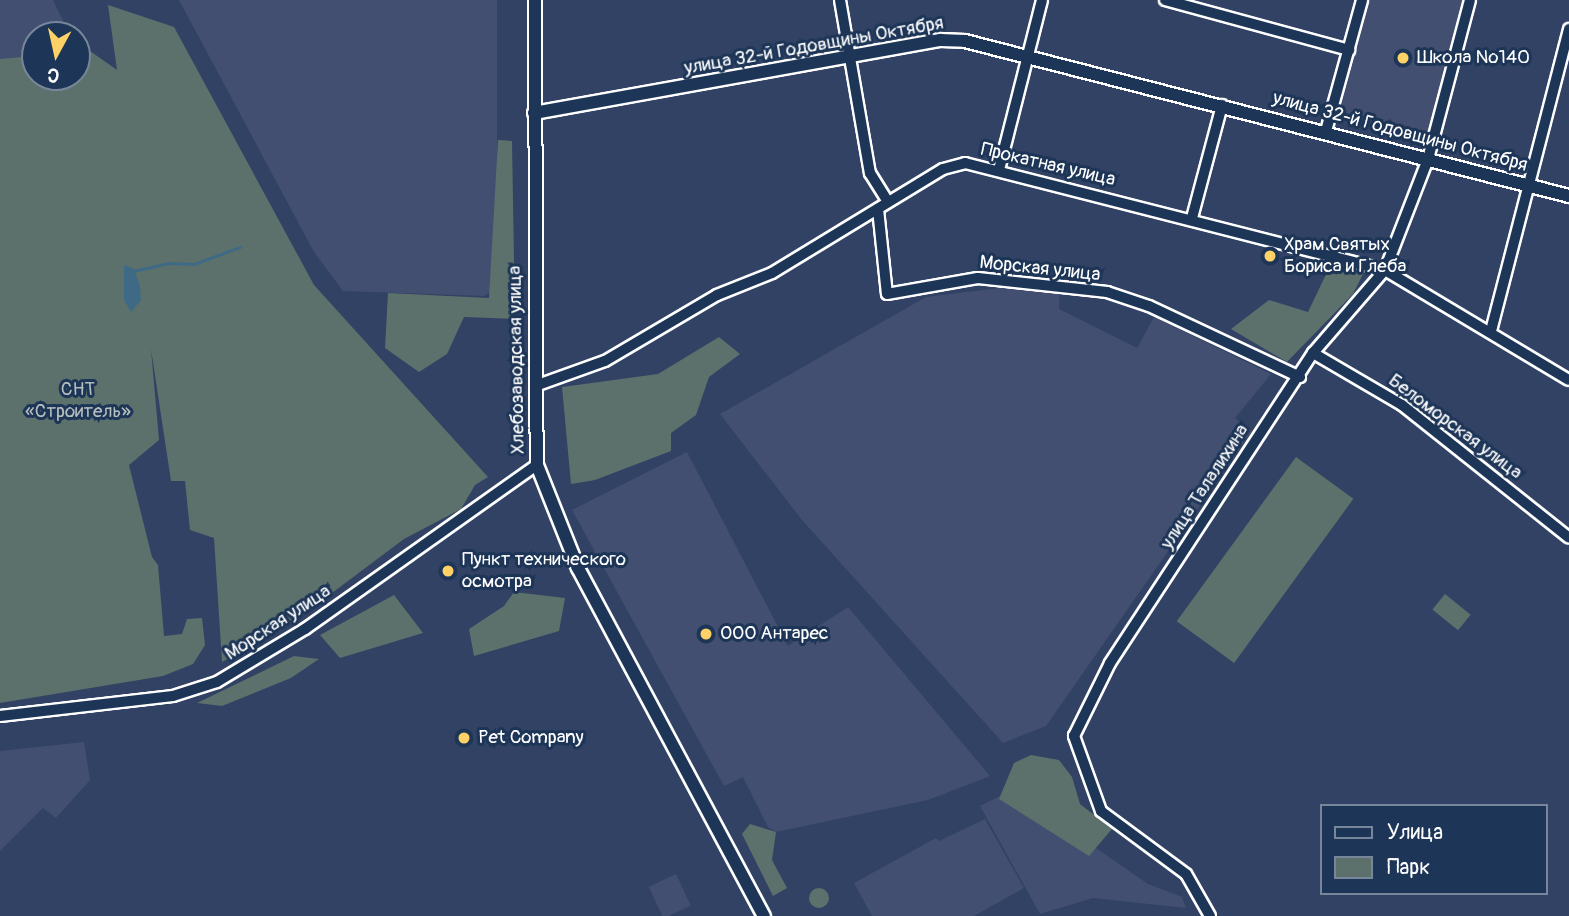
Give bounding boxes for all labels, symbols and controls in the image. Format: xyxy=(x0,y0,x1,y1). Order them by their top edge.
street label: улица 32-й Годовщины Октября xyxy=(683,12,945,80)
north arrow xyxy=(21,21,91,91)
place label: Школа №140 xyxy=(1417,47,1530,69)
marker: Школа №140 xyxy=(1395,50,1411,66)
text: С xyxy=(46,62,61,88)
street label: улица 32-й Годовщины Октября xyxy=(1270,87,1530,177)
street label: Прокатная улица xyxy=(978,138,1118,192)
place label: Храм Святых Бориса и Глеба xyxy=(1284,234,1406,278)
marker: Храм Святых Бориса и Глеба xyxy=(1262,248,1278,264)
street label: Морская улица xyxy=(978,251,1102,287)
street label: Хлебозаводская улица xyxy=(504,266,530,454)
street label: Беломорская улица xyxy=(1384,369,1526,485)
park label: СНТ «Строитель» xyxy=(25,379,131,423)
street label: улица Талалихина xyxy=(1156,420,1254,554)
place label: Пункт технического осмотра xyxy=(462,549,626,593)
marker: Пункт технического осмотра xyxy=(440,563,456,579)
street label: Морская улица xyxy=(221,580,335,666)
place label: ООО Антарес xyxy=(720,623,828,645)
marker: ООО Антарес xyxy=(698,626,714,642)
place label: Pet Company xyxy=(478,727,584,749)
marker: Pet Company xyxy=(456,730,472,746)
legend xyxy=(1320,804,1548,895)
text: Улица xyxy=(1387,819,1443,846)
text: Парк xyxy=(1387,854,1430,881)

